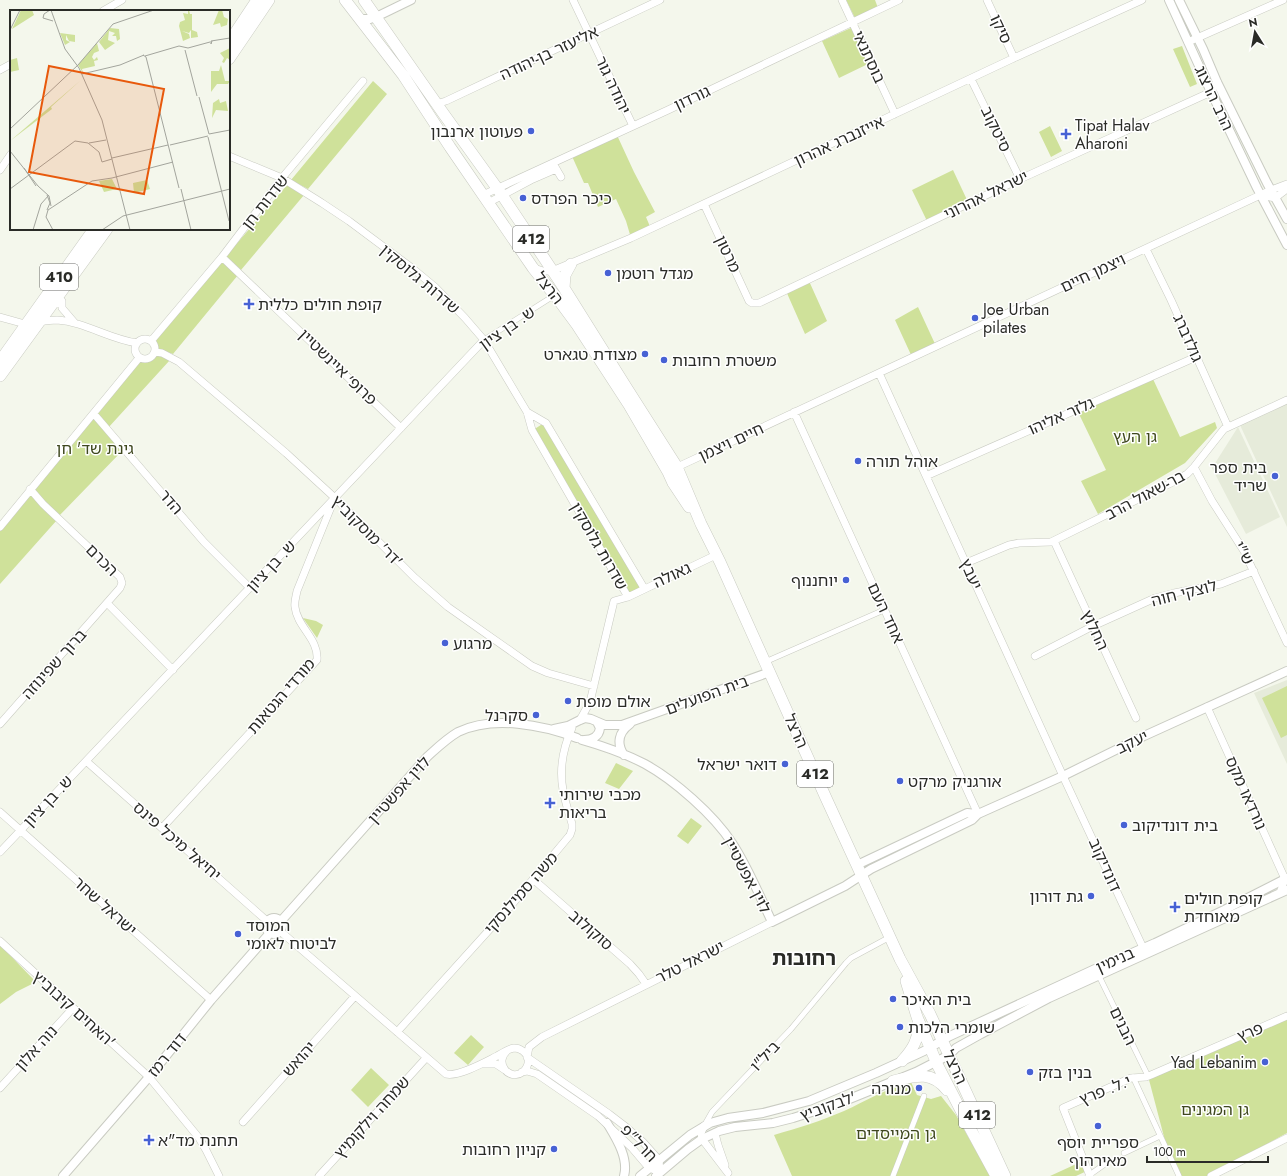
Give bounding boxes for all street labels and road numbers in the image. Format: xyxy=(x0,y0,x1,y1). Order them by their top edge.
street label: סיקו xyxy=(984,11,1018,47)
street label: אליעזר בן-יהודה xyxy=(496,20,602,86)
street label: בוסתנאי xyxy=(847,27,891,87)
street label: יהודה גור xyxy=(590,52,636,118)
street label: הרב הרצוג xyxy=(1189,62,1239,134)
street label: גורדון xyxy=(670,80,714,116)
street label: סיטקוב xyxy=(975,102,1017,156)
street label: אייזנברג אהרון xyxy=(790,110,888,172)
street label: ישראל אהרוני xyxy=(940,165,1032,225)
street label: שדרות חן xyxy=(236,169,294,235)
road number: 412 xyxy=(513,226,549,252)
street label: מרטון xyxy=(709,232,747,276)
street label: שדרות גלוסקין xyxy=(375,239,465,319)
street label: ויצמן חיים xyxy=(1057,248,1129,298)
road number: 410 xyxy=(40,264,78,290)
street label: הרצל xyxy=(529,267,569,309)
street label: ש. בן ציון xyxy=(474,300,540,356)
street label: גולדברג xyxy=(1167,310,1209,366)
street label: פרופ׳ איינשטיין xyxy=(293,323,383,411)
street label: גלזר אליהו xyxy=(1024,391,1098,441)
street label: חיים ויצמן xyxy=(695,417,767,467)
street label: בר-שאול הרב xyxy=(1101,464,1189,526)
street label: הדר xyxy=(154,484,188,520)
street label: דר' מוסקוביץ' xyxy=(326,490,408,572)
street label: שדרות גלוסקין xyxy=(565,498,633,594)
street label: ש. בן ציון xyxy=(241,535,301,597)
street label: ש"י xyxy=(1228,537,1260,569)
street label: הכרם xyxy=(81,539,123,581)
street label: יעבץ xyxy=(954,555,988,593)
street label: גאולה xyxy=(649,556,695,594)
street label: לוצקי חוה xyxy=(1149,574,1219,612)
street label: אחד העם xyxy=(862,579,910,647)
street label: החלוץ xyxy=(1076,606,1114,654)
street label: ברוך שפינוזה xyxy=(16,624,92,704)
street label: מורדי הגטאות xyxy=(242,653,320,739)
street label: בית הפועלים xyxy=(662,669,752,721)
street label: הרצל xyxy=(778,710,814,752)
street label: יעקב xyxy=(1112,724,1152,760)
street label: לוין אפשטיין xyxy=(362,751,436,829)
street label: נורדאו מקס xyxy=(1220,753,1272,833)
road number: 412 xyxy=(797,761,833,787)
street label: ש. בן ציון xyxy=(18,770,78,832)
street label: יחיאל מיכל פינס xyxy=(128,796,226,886)
street label: לוין אפשטיין xyxy=(717,833,777,917)
street label: דונדיקוב xyxy=(1083,834,1127,896)
street label: משה סמילנסקי xyxy=(479,847,563,939)
street label: ישראל שחר xyxy=(68,871,142,941)
street label: סוקולוב xyxy=(564,904,618,956)
street label: ישראל טלר xyxy=(652,935,728,989)
street label: בנימין xyxy=(1092,941,1138,979)
street label: האחים קיבוביץ' xyxy=(27,965,121,1053)
street label: הבנים xyxy=(1104,1003,1142,1049)
street label: פרץ xyxy=(1233,1016,1267,1048)
street label: נוה אלון xyxy=(9,1020,63,1076)
street label: דוד רמז xyxy=(142,1028,192,1082)
street label: יהואש xyxy=(277,1036,321,1082)
street label: ביל"ו xyxy=(745,1036,785,1076)
street label: הרצל xyxy=(937,1046,973,1088)
street label: י.ל. פרץ xyxy=(1076,1069,1134,1111)
street label: שמחה וילקומיץ xyxy=(329,1071,415,1163)
street label: לבקוביץ' xyxy=(797,1085,859,1127)
road number: 412 xyxy=(959,1102,995,1128)
street label: חרל"פ xyxy=(615,1119,663,1167)

